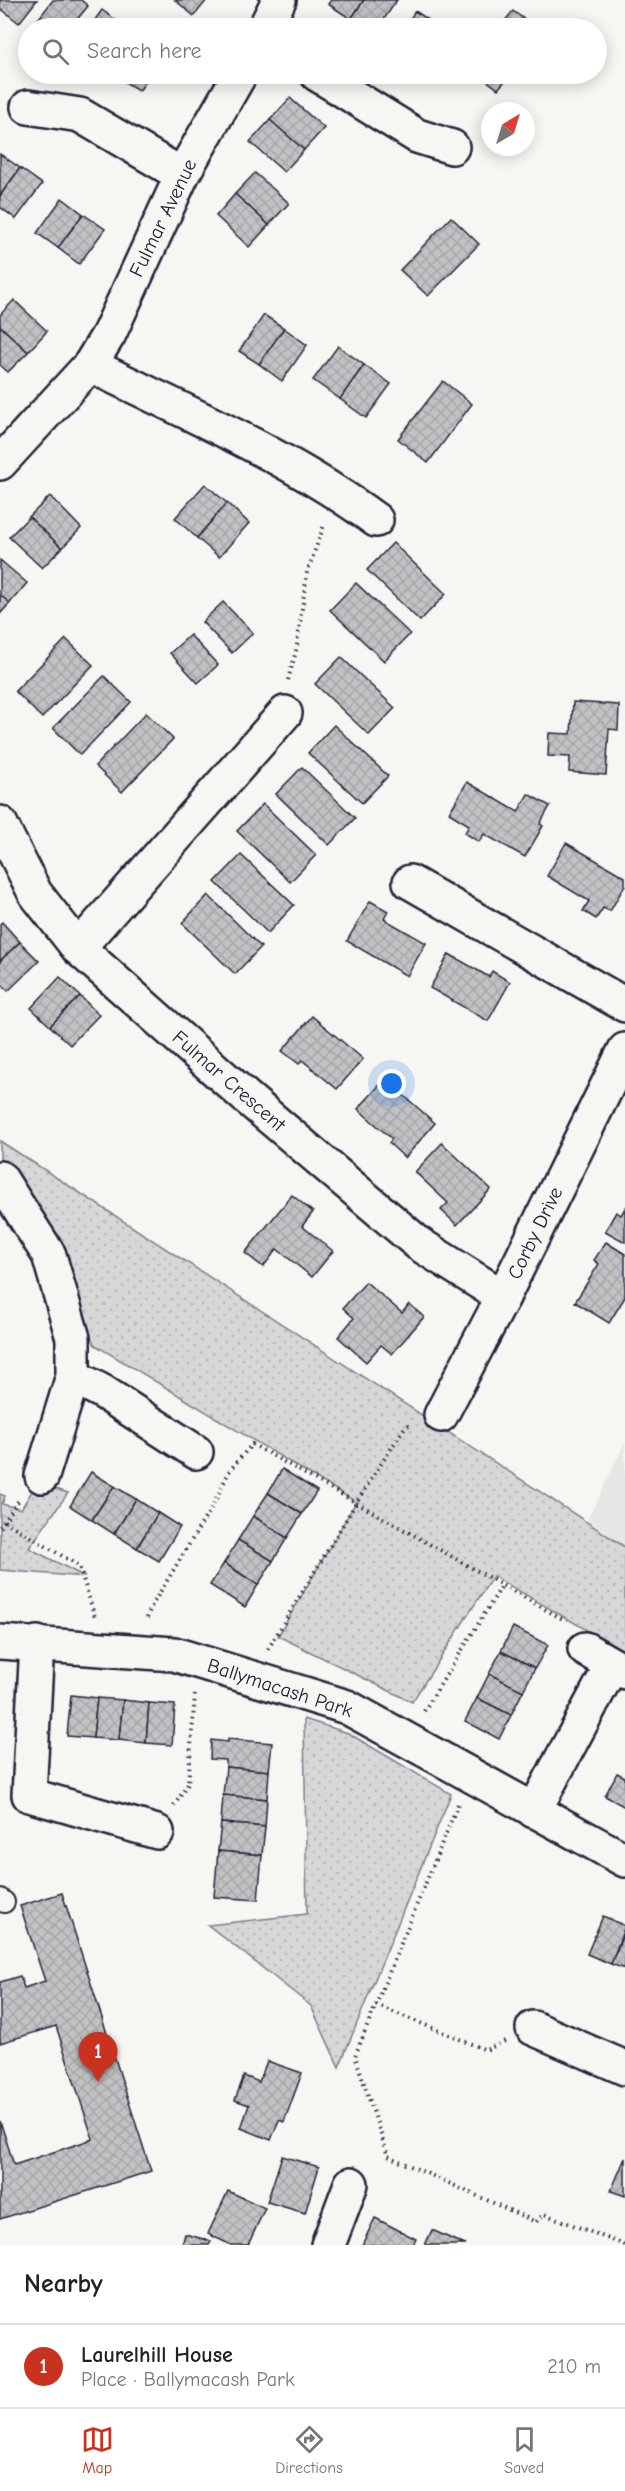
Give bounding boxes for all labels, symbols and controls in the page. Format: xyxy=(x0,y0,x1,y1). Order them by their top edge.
search box xyxy=(18,18,607,84)
icon: search xyxy=(39,35,72,68)
text: Search here xyxy=(87,38,202,64)
north arrow xyxy=(481,102,535,156)
street label: Fulmar Avenue xyxy=(124,155,202,281)
street label: Fulmar Crescent xyxy=(168,1026,291,1137)
your location xyxy=(377,1069,406,1098)
street label: Corby Drive xyxy=(503,1183,567,1283)
street label: Ballymacash Park xyxy=(205,1654,356,1722)
pin: 1 xyxy=(78,2032,118,2082)
text: Nearby xyxy=(24,2269,103,2299)
text: Laurelhill House xyxy=(81,2342,233,2368)
text: 1 xyxy=(40,2355,47,2378)
text: 210 m xyxy=(547,2355,601,2378)
text: Place · Ballymacash Park xyxy=(81,2368,295,2391)
tab: Map xyxy=(81,2423,114,2477)
tab: Directions xyxy=(275,2423,343,2477)
tab: Saved xyxy=(504,2423,544,2477)

